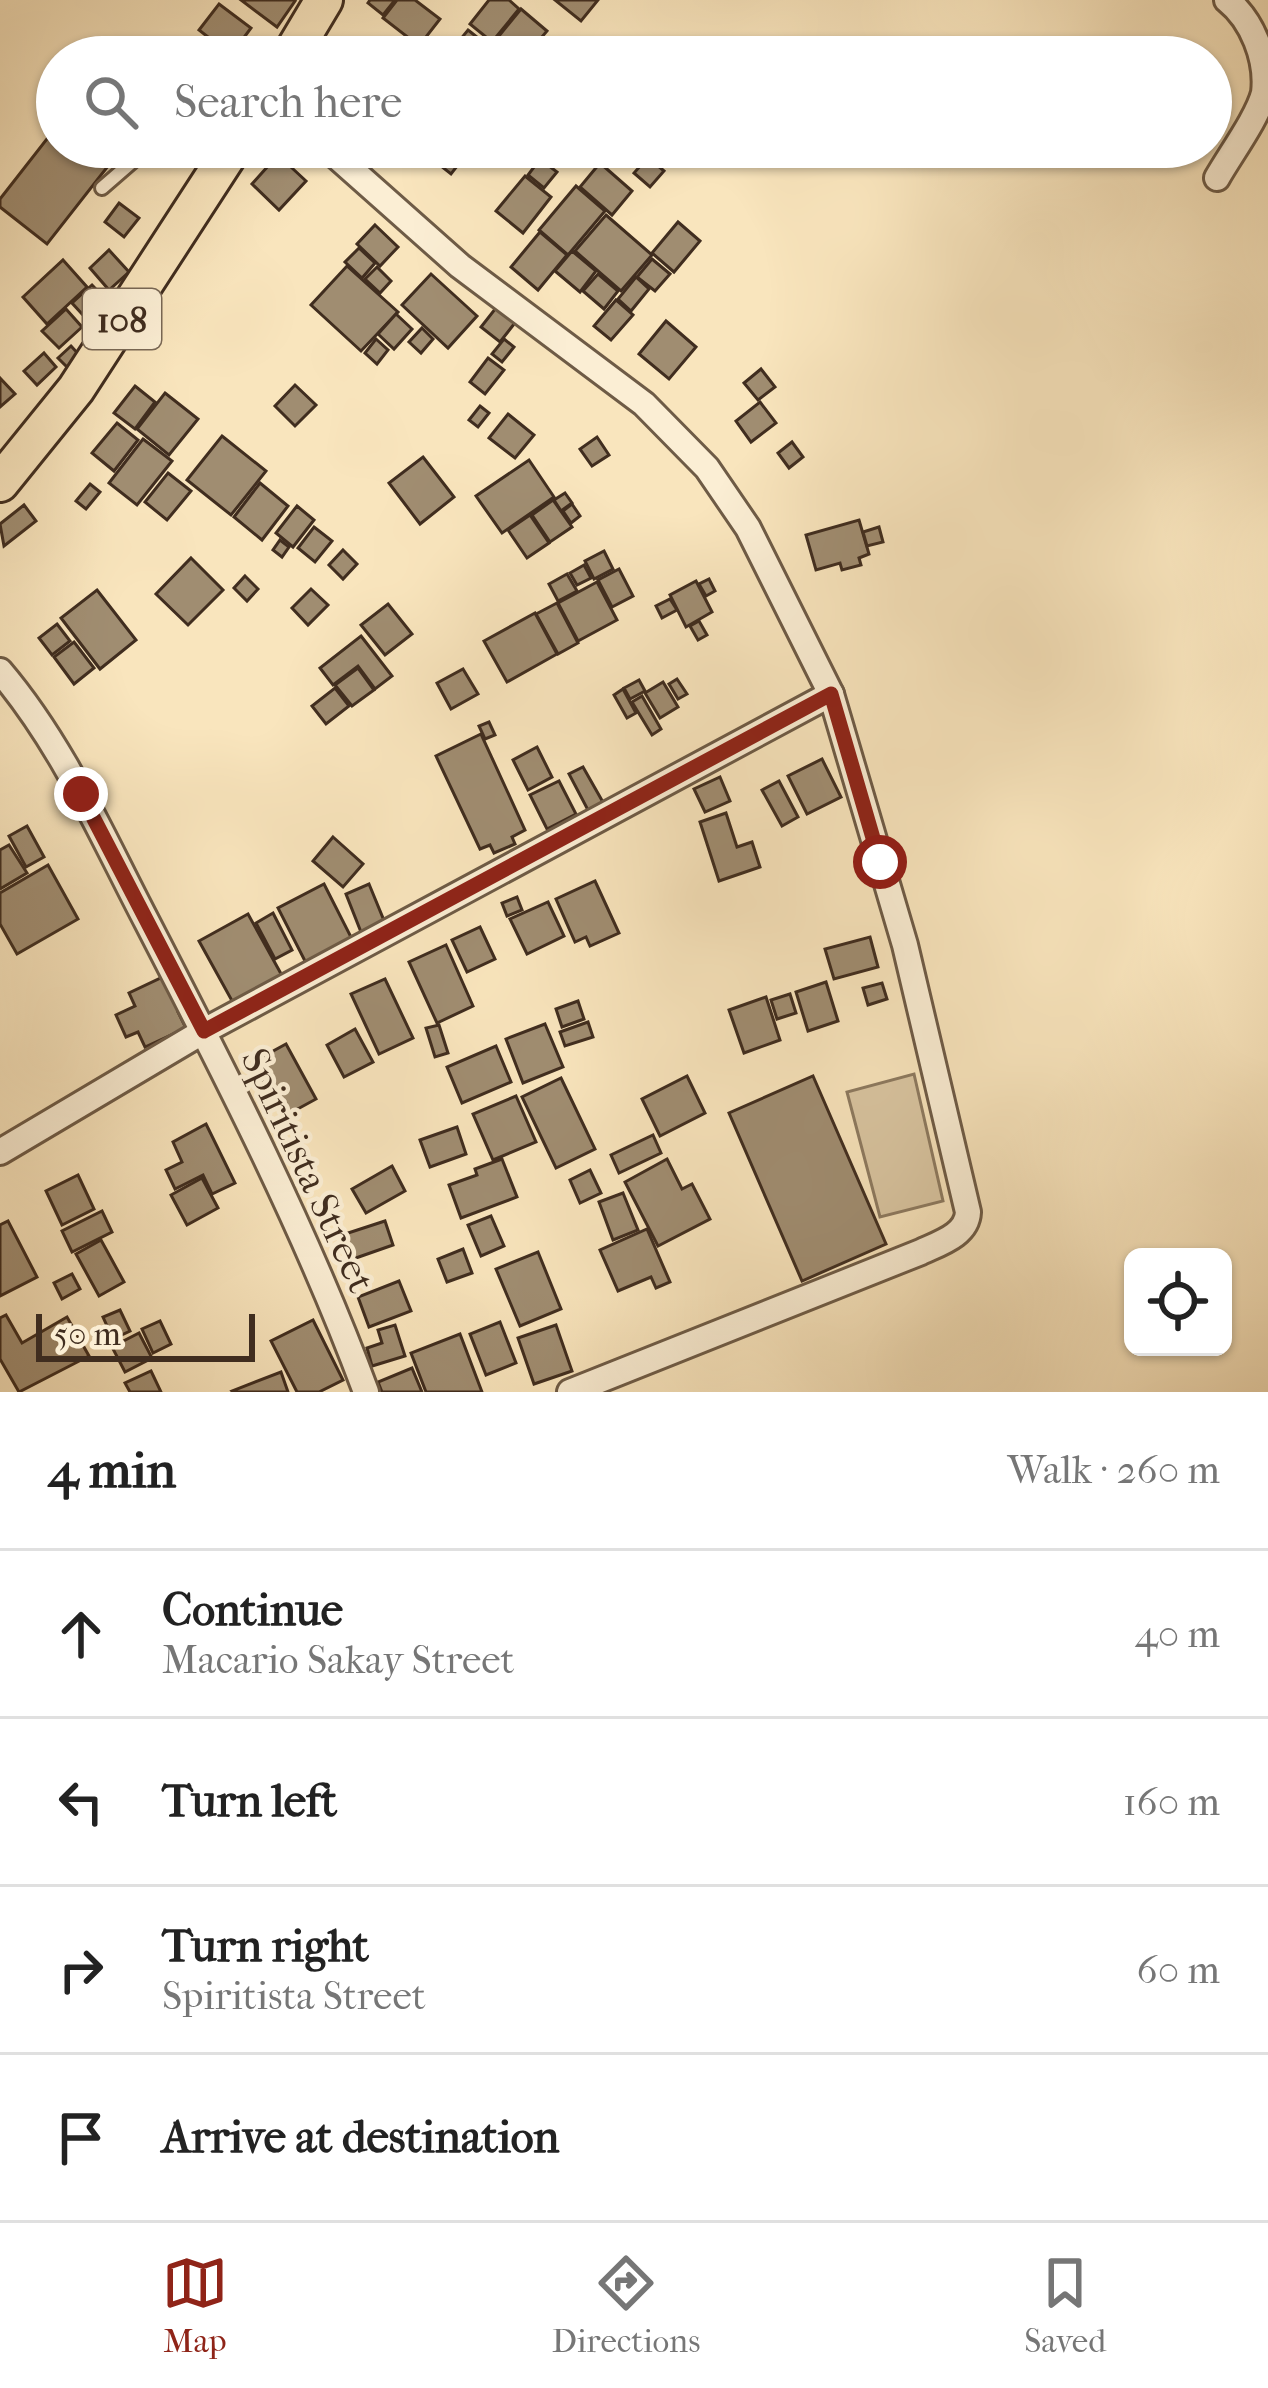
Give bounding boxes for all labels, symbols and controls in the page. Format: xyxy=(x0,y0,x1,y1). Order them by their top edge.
search box xyxy=(36,36,1232,168)
icon: search xyxy=(78,69,144,135)
text: Search here xyxy=(174,76,402,129)
road number: 108 xyxy=(83,289,161,349)
route end xyxy=(54,767,108,821)
route start xyxy=(853,835,907,889)
street label: Spiritista Street xyxy=(232,1041,385,1300)
map controls xyxy=(1124,1248,1232,1356)
button: locate xyxy=(1124,1248,1232,1356)
scale bar xyxy=(36,1308,255,1361)
text: 50 m xyxy=(54,1315,121,1354)
text: 4 min xyxy=(48,1440,176,1500)
text: Walk · 260 m xyxy=(1007,1447,1220,1493)
text: Continue xyxy=(162,1584,343,1637)
icon: ahead xyxy=(48,1601,114,1667)
text: 40 m xyxy=(1135,1611,1220,1657)
text: Macario Sakay Street xyxy=(162,1637,515,1683)
icon: left xyxy=(48,1769,114,1835)
text: Turn left xyxy=(162,1775,337,1828)
text: 160 m xyxy=(1123,1779,1220,1825)
text: Turn right xyxy=(162,1920,369,1973)
icon: right xyxy=(48,1937,114,2003)
text: 60 m xyxy=(1137,1947,1220,1993)
text: Spiritista Street xyxy=(162,1973,426,2019)
icon: arrive xyxy=(48,2105,114,2171)
text: Arrive at destination xyxy=(162,2111,559,2164)
tab: Map xyxy=(162,2250,228,2361)
tab: Directions xyxy=(552,2250,700,2361)
tab: Saved xyxy=(1024,2250,1106,2361)

